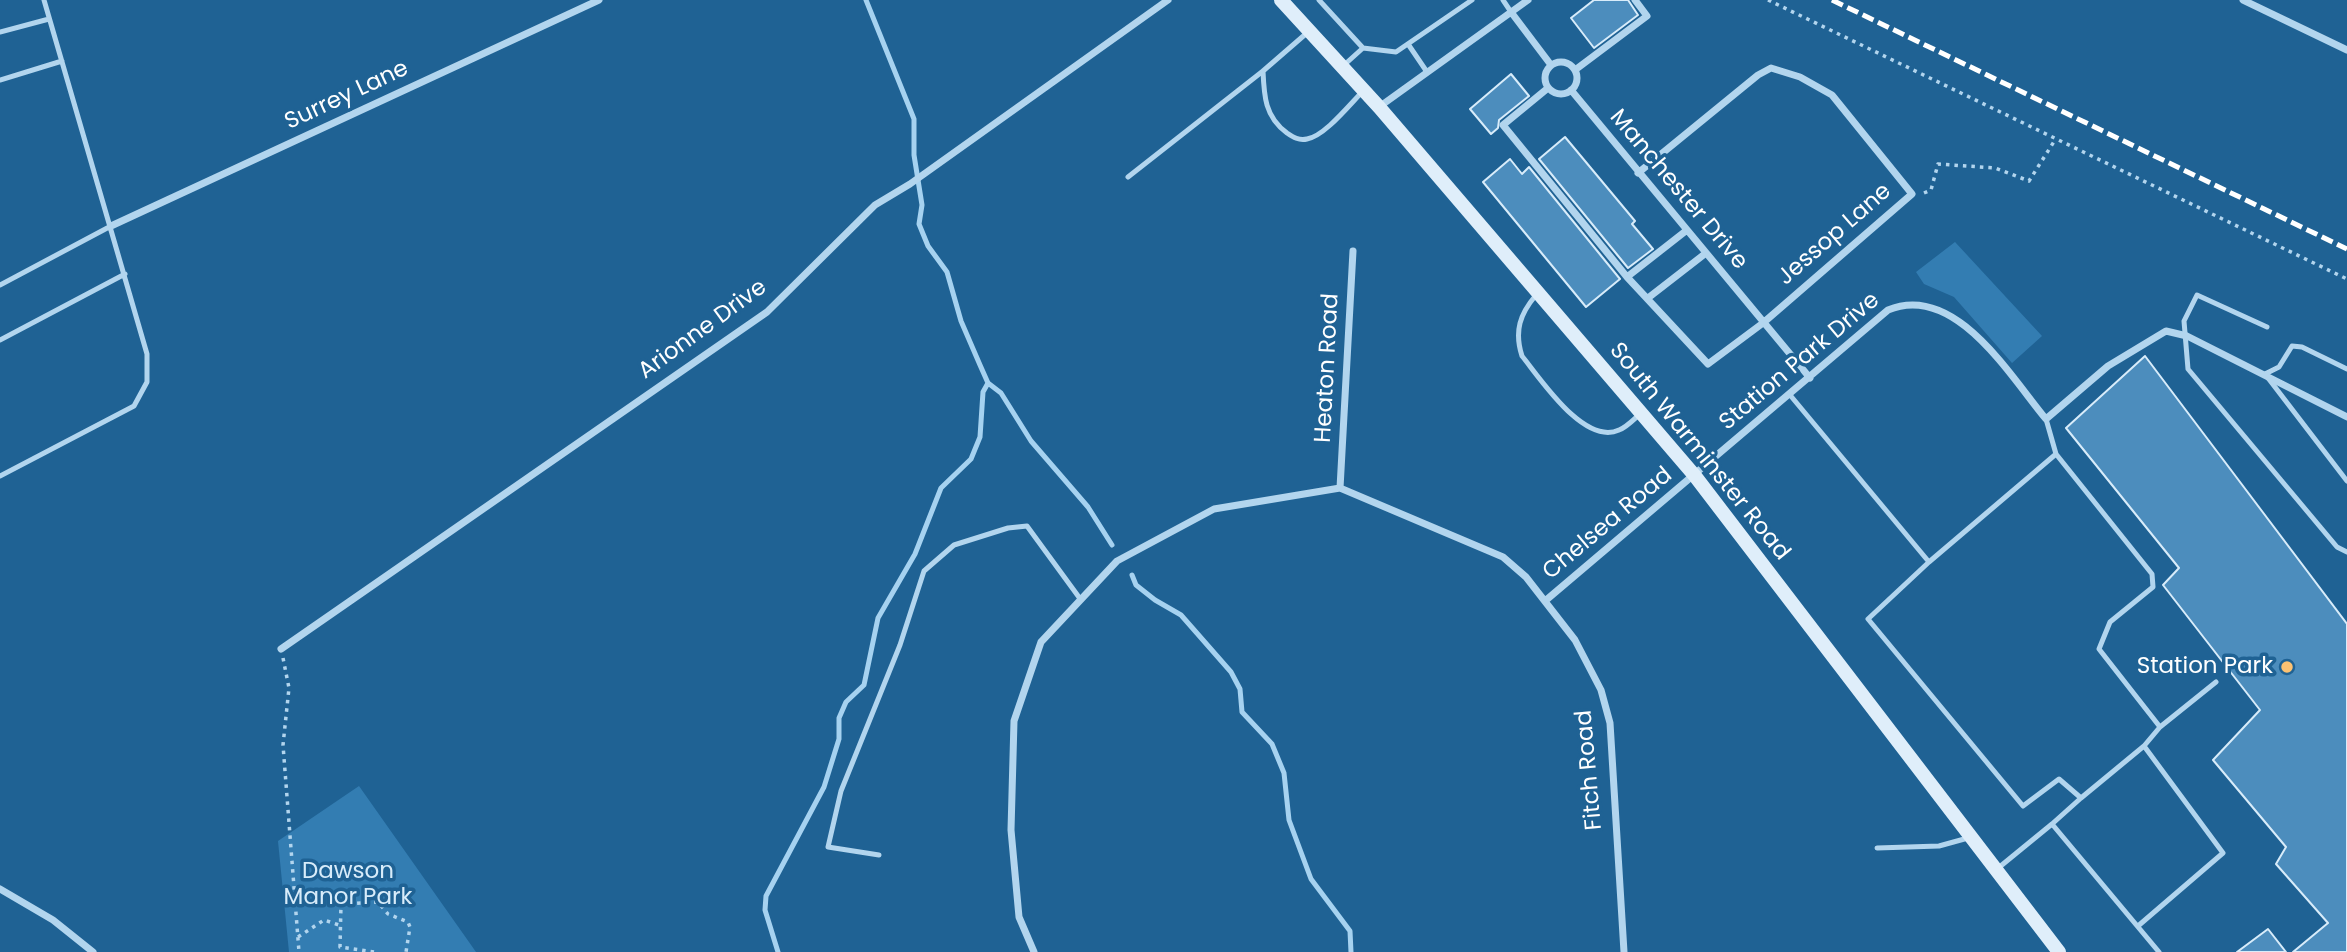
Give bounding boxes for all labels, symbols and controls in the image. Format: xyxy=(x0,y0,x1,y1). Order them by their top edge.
street label: Surrey Lane xyxy=(281,55,413,137)
street label: Manchester Drive xyxy=(1603,105,1753,275)
street label: Jessop Lane xyxy=(1773,178,1897,292)
street label: Arionne Drive xyxy=(633,274,773,386)
street label: Station Park Drive xyxy=(1714,287,1886,437)
street label: Heaton Road xyxy=(1310,293,1346,443)
street label: South Warminster Road xyxy=(1603,338,1795,566)
street label: Chelsea Road xyxy=(1538,462,1678,586)
place label: Station Park xyxy=(2137,653,2273,681)
marker: Station Park xyxy=(2279,659,2295,675)
street label: Fitch Road xyxy=(1571,709,1609,831)
park label: Dawson Manor Park xyxy=(284,858,412,912)

